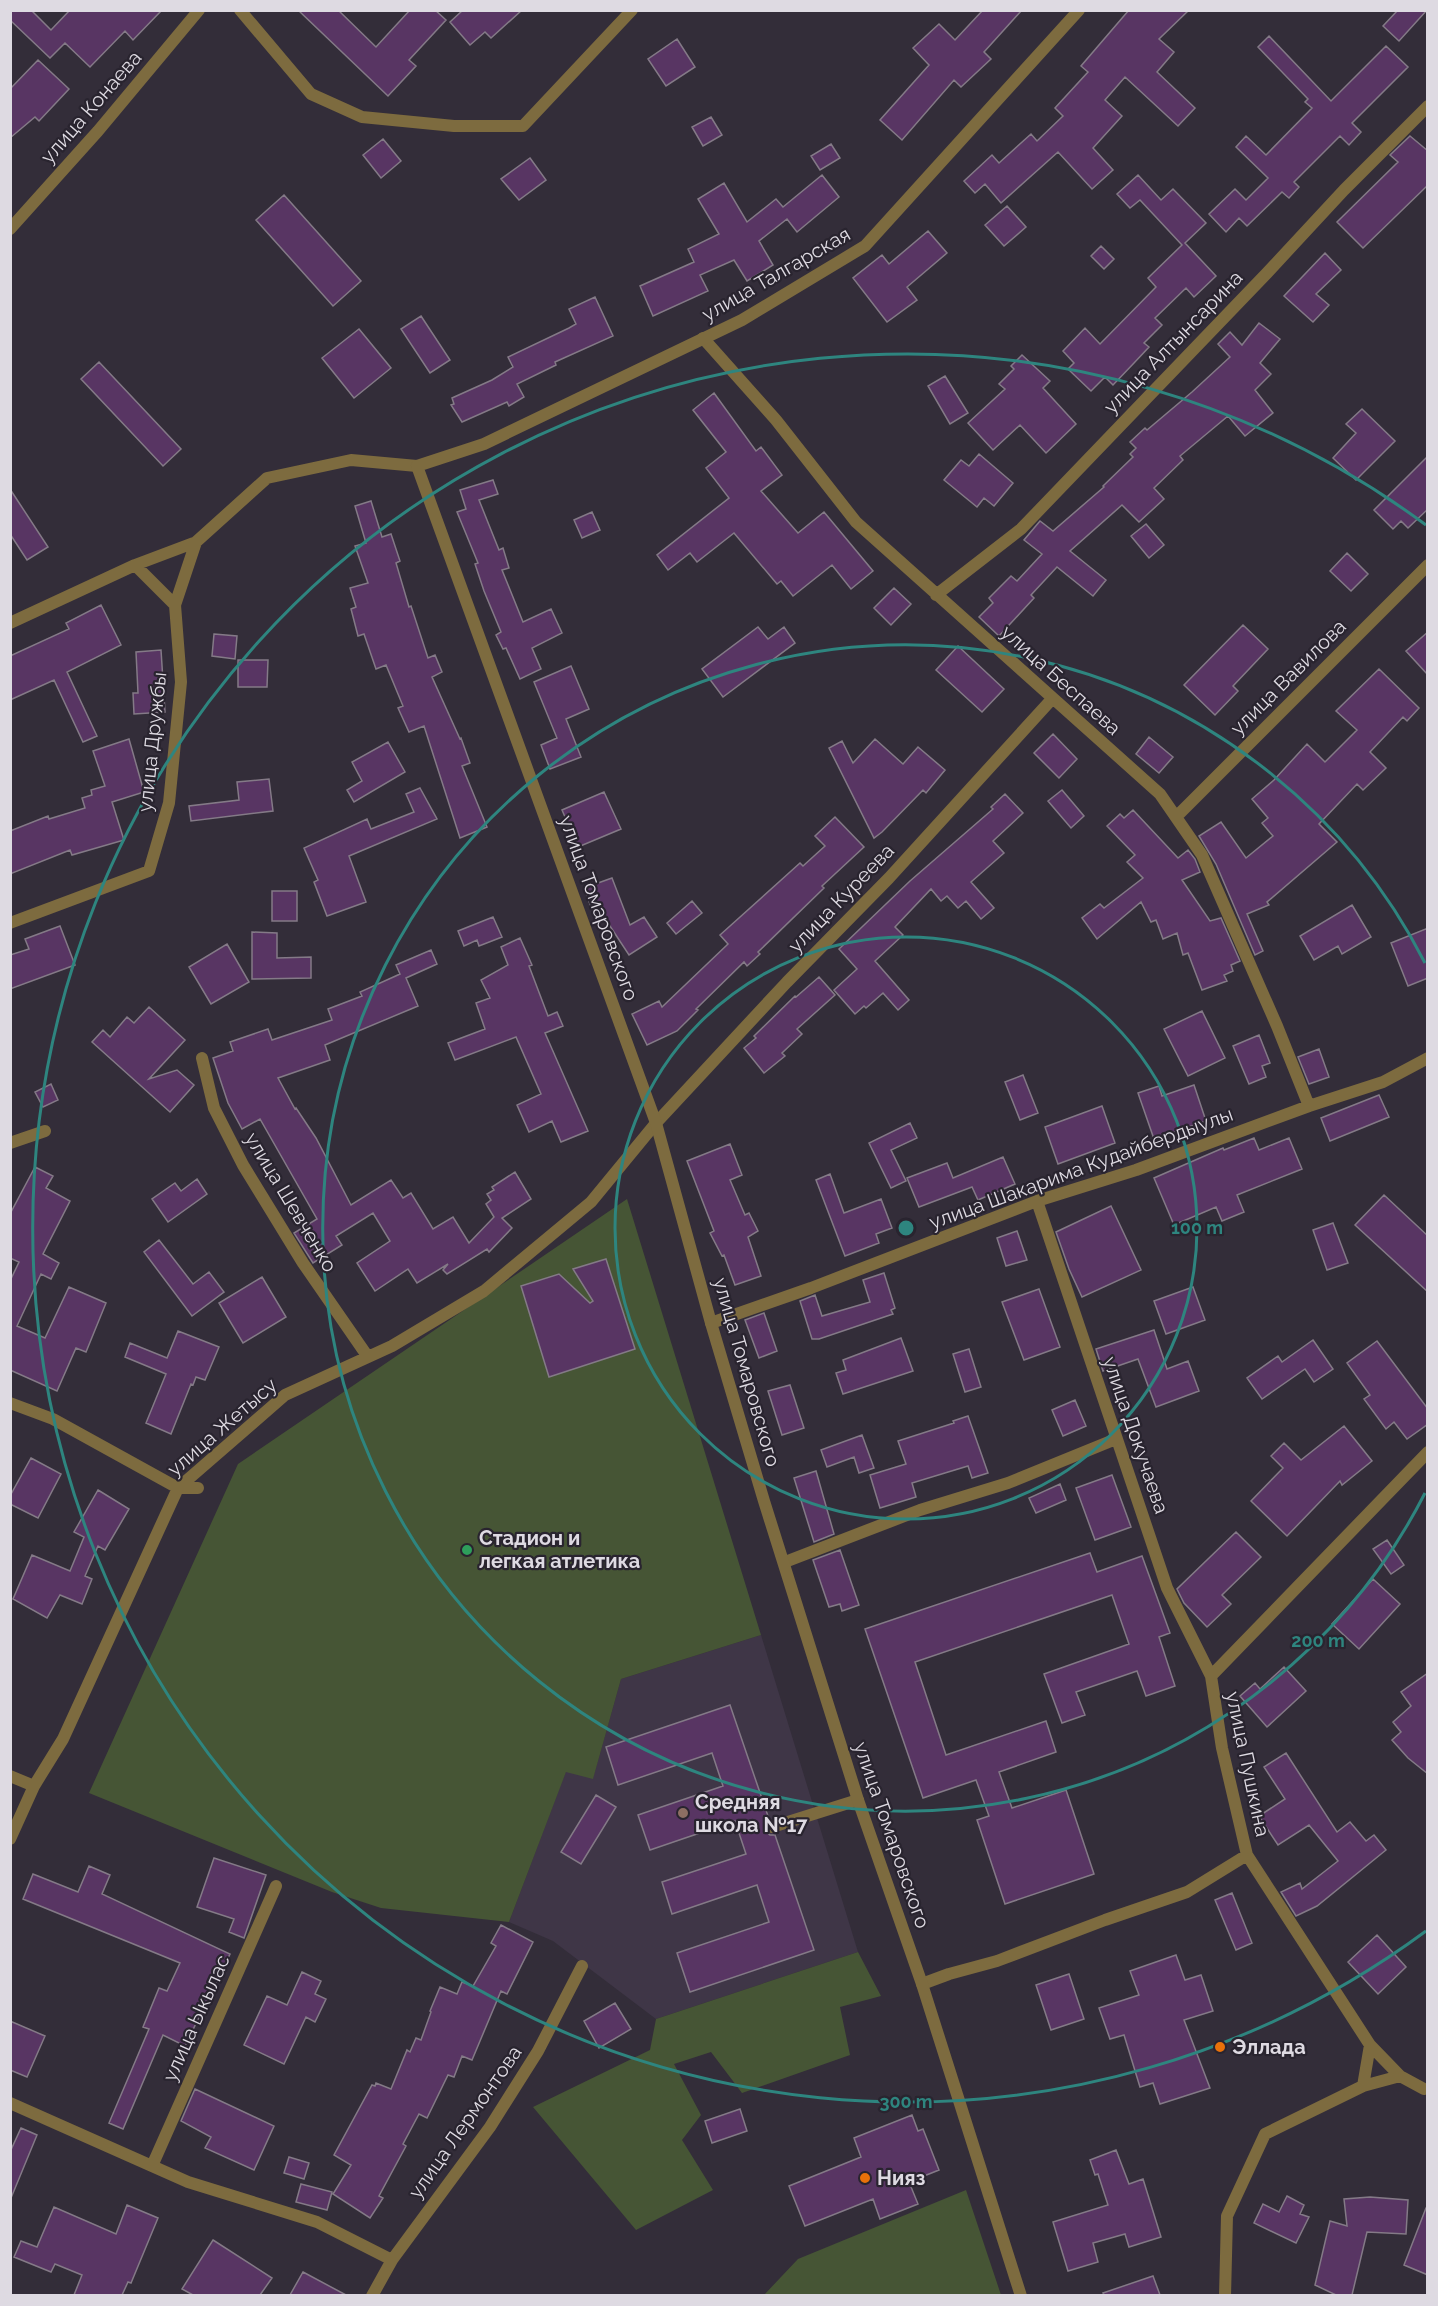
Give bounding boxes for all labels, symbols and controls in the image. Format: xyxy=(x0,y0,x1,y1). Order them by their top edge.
street label: улица Конаева xyxy=(36,46,146,168)
street label: улица Талгарская xyxy=(697,222,855,326)
street label: улица Алтынсарина xyxy=(1099,266,1247,418)
street label: улица Вавилова xyxy=(1225,614,1351,740)
street label: улица Беспаева xyxy=(996,620,1126,740)
street label: улица Дружбы xyxy=(133,671,171,813)
street label: улица Томаровского xyxy=(554,812,644,1004)
street label: улица Куреева xyxy=(783,839,899,957)
street label: улица Шакарима Кудайбердыулы xyxy=(926,1102,1236,1234)
street label: улица Шевченко xyxy=(240,1128,342,1276)
text: 100 m xyxy=(1171,1217,1223,1238)
centre of rings xyxy=(896,1218,916,1238)
street label: улица Томаровского xyxy=(709,1275,786,1469)
street label: улица Докучаева xyxy=(1098,1353,1174,1517)
street label: улица Жетысу xyxy=(162,1373,282,1481)
place label: Стадион и легкая атлетика xyxy=(479,1526,640,1573)
marker: Стадион и легкая атлетика xyxy=(460,1543,474,1557)
text: 200 m xyxy=(1291,1630,1345,1651)
street label: улица Пушкина xyxy=(1221,1689,1275,1839)
street label: улица Томаровского xyxy=(849,1739,935,1931)
place label: Средняя школа №17 xyxy=(695,1790,808,1837)
marker: Средняя школа №17 xyxy=(676,1806,690,1820)
street label: улица Ыкылас xyxy=(157,1951,235,2085)
place label: Эллада xyxy=(1232,2035,1306,2059)
marker: Эллада xyxy=(1213,2040,1227,2054)
street label: улица Лермонтова xyxy=(403,2041,527,2203)
text: 300 m xyxy=(879,2091,933,2112)
place label: Нияз xyxy=(877,2166,925,2190)
marker: Нияз xyxy=(858,2171,872,2185)

